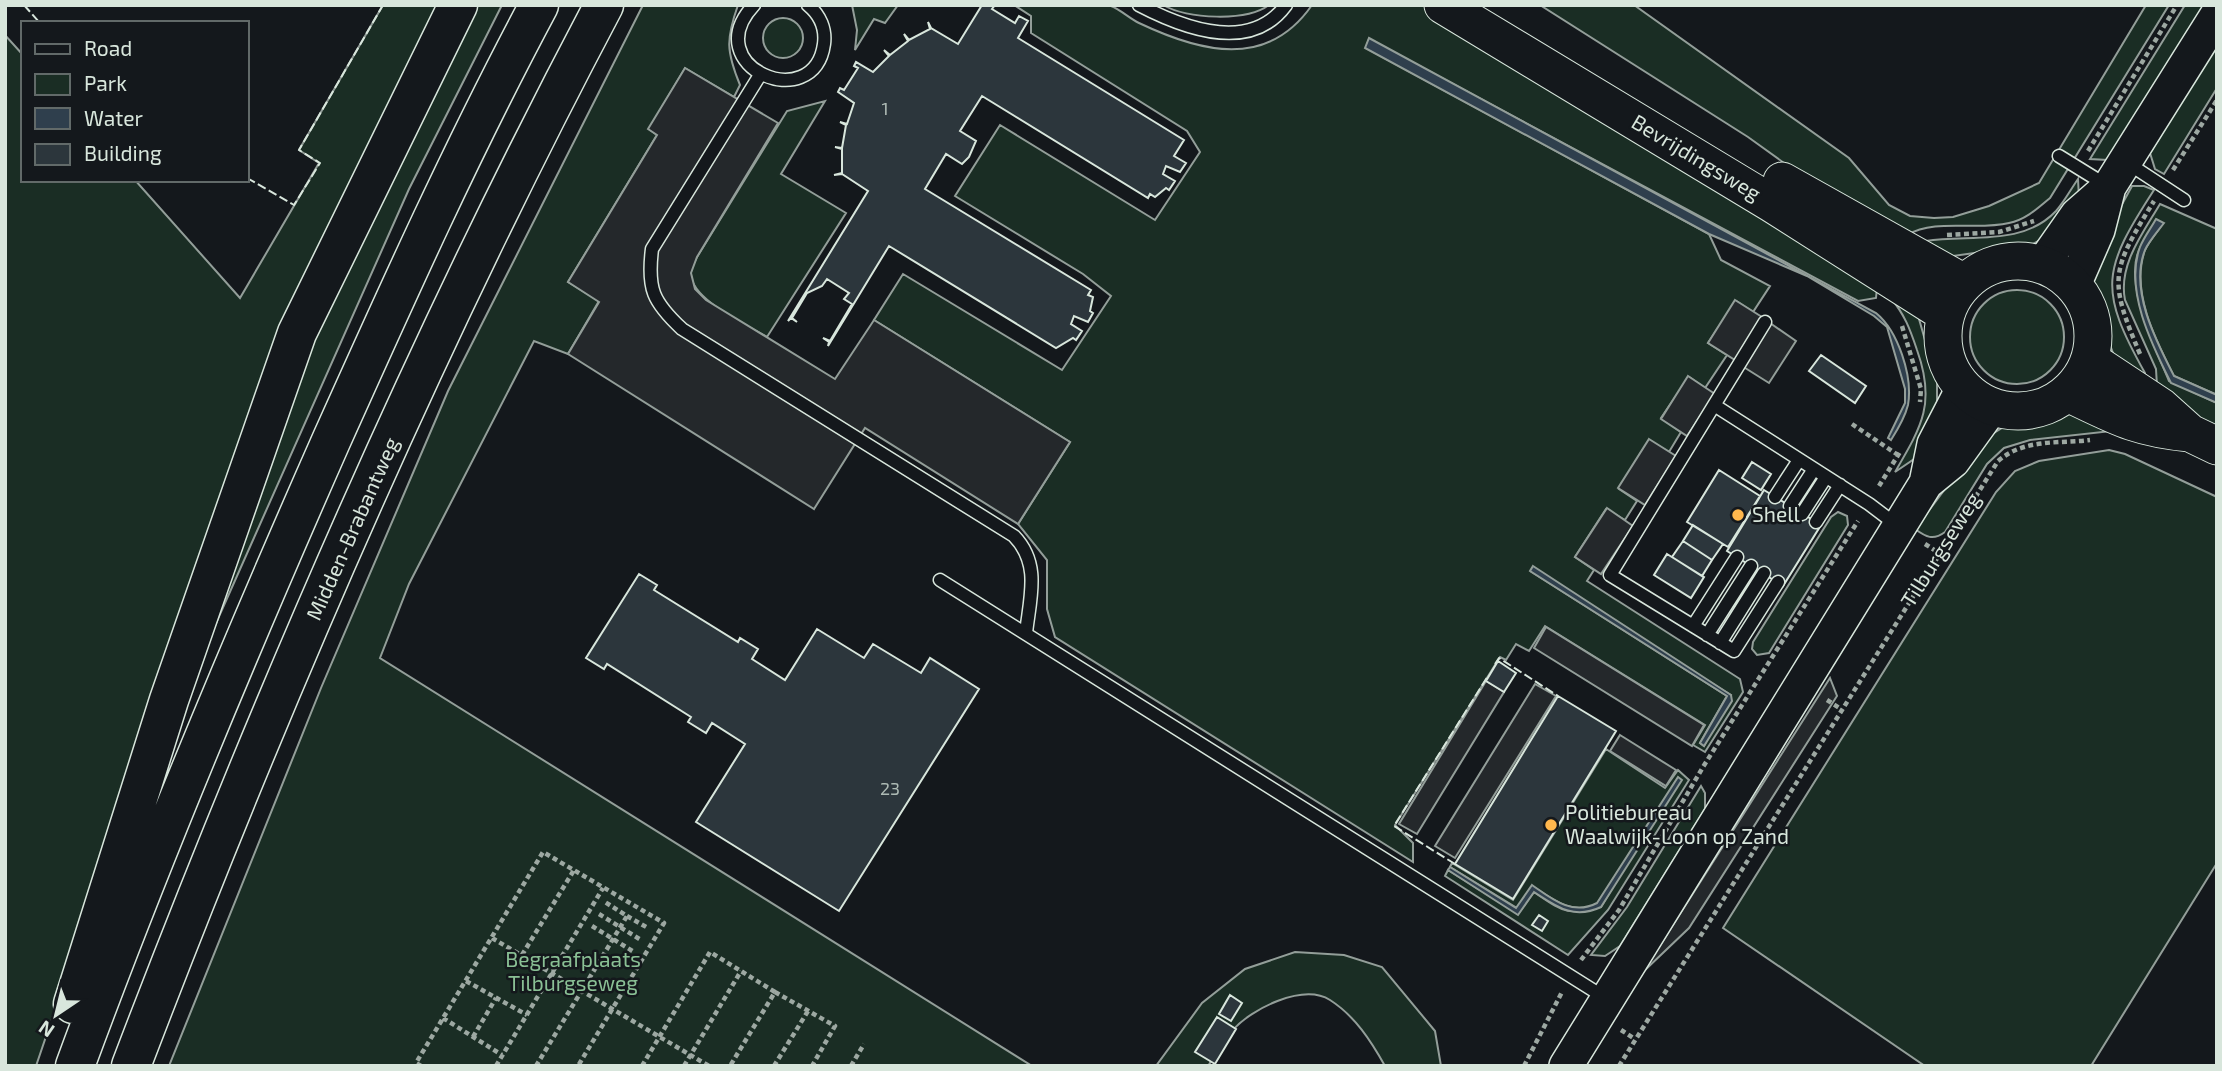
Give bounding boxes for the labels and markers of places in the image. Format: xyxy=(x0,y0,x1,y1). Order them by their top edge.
place label: Shell xyxy=(1752,501,1800,526)
marker: Shell xyxy=(1730,507,1746,523)
place label: Politiebureau Waalwijk-Loon op Zand xyxy=(1565,799,1789,849)
marker: Politiebureau Waalwijk-Loon op Zand xyxy=(1543,817,1559,833)

